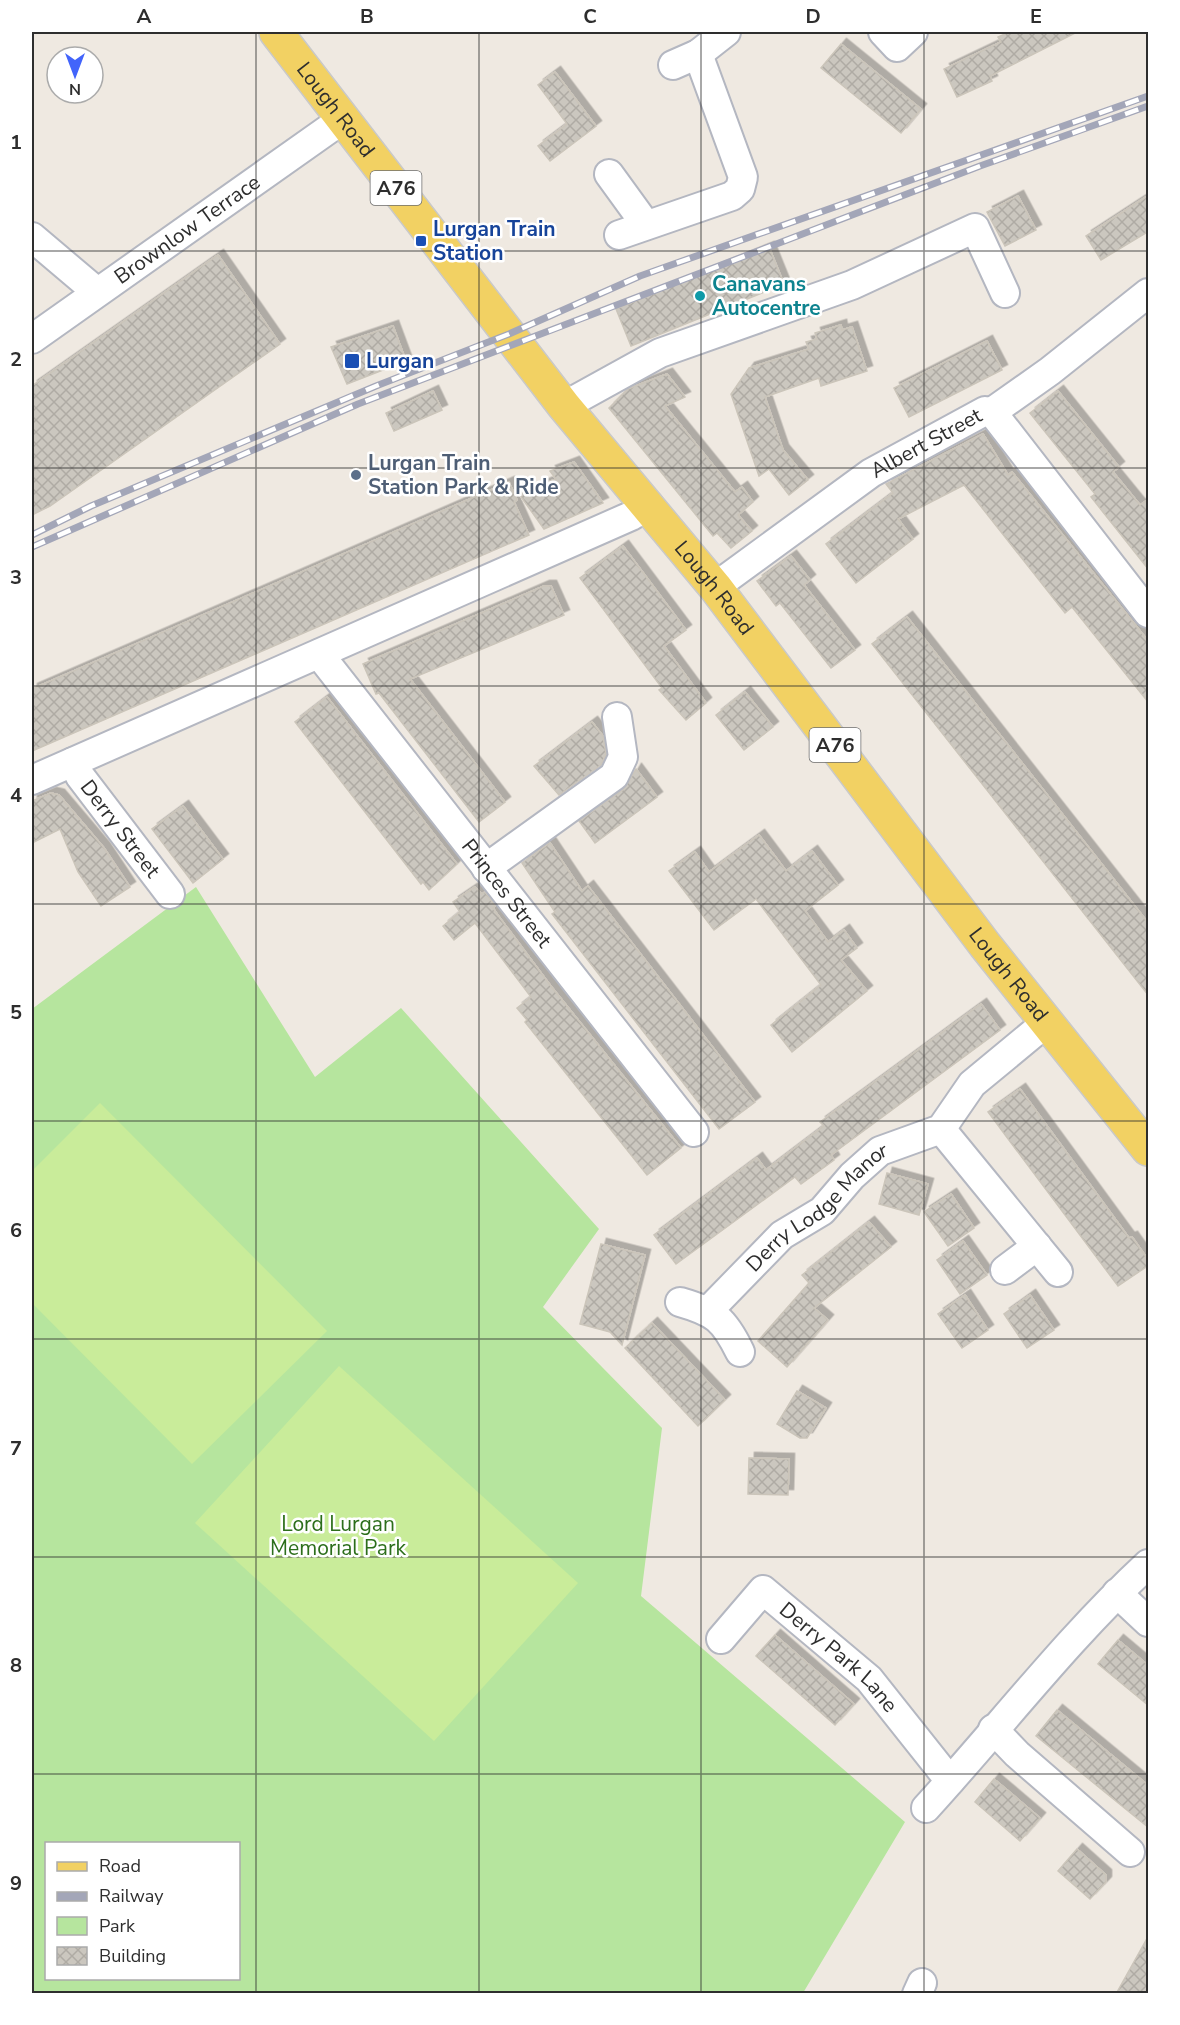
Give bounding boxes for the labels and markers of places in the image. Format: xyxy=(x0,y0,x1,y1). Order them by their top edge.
place label: Lurgan Train Station xyxy=(433,215,556,267)
marker: Lurgan Train Station xyxy=(414,234,428,248)
place label: Canavans Autocentre xyxy=(712,270,821,322)
marker: Canavans Autocentre xyxy=(693,289,707,303)
place label: Lurgan xyxy=(366,347,434,375)
marker: Lurgan xyxy=(343,352,361,370)
place label: Lurgan Train Station Park & Ride xyxy=(368,449,559,501)
marker: Lurgan Train Station Park & Ride xyxy=(349,468,363,482)

